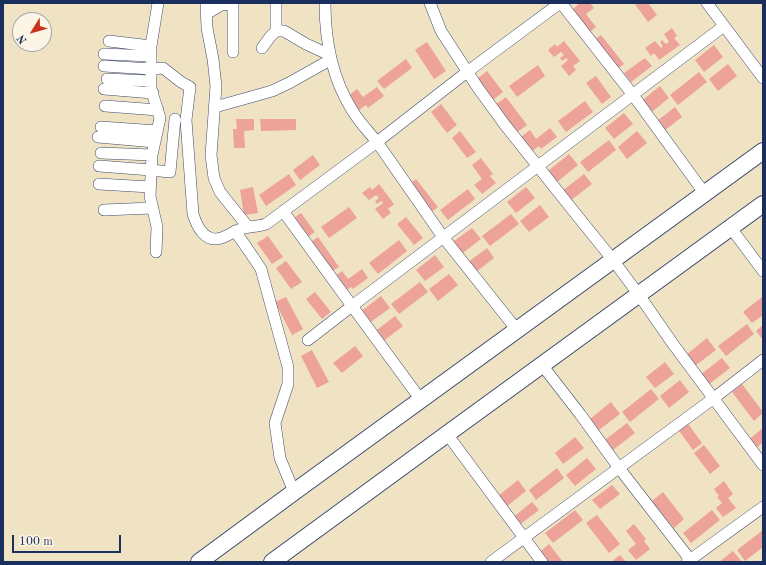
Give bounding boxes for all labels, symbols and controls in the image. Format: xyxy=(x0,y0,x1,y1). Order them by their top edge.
north arrow xyxy=(12,12,52,52)
text: N xyxy=(16,32,30,46)
scale bar xyxy=(14,527,123,553)
text: 100 m xyxy=(19,536,53,548)

